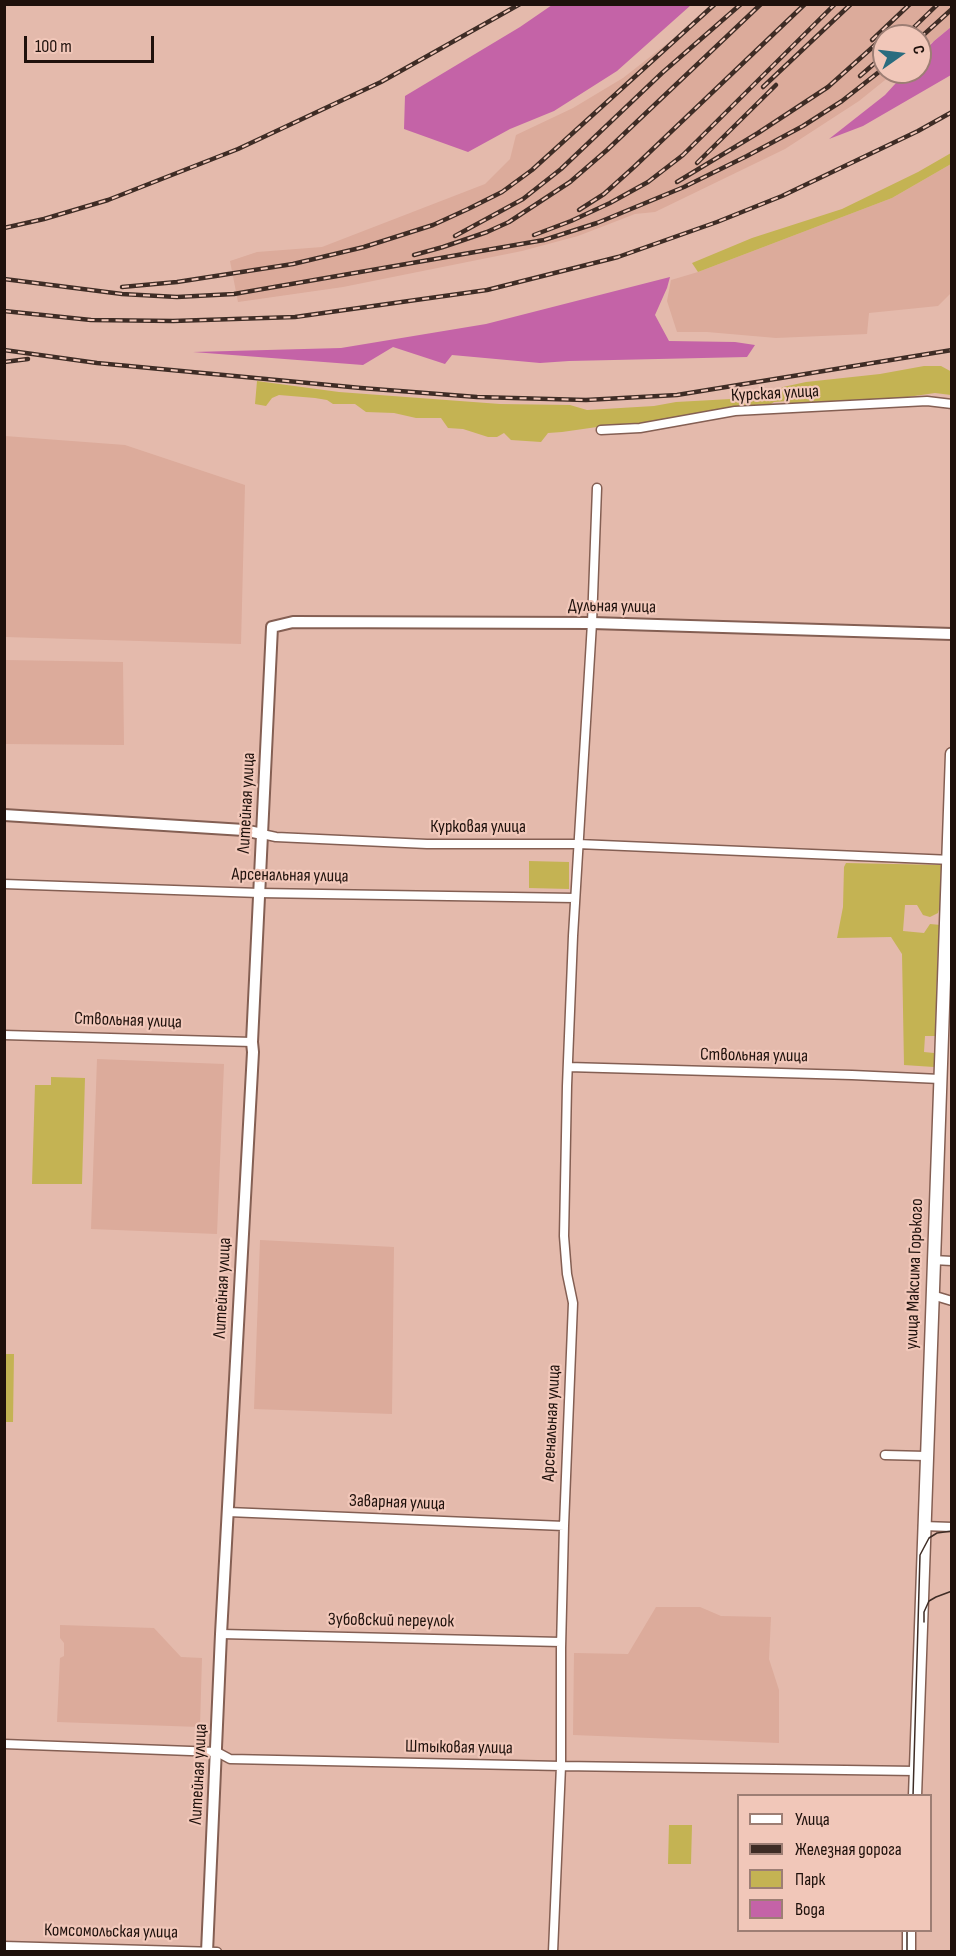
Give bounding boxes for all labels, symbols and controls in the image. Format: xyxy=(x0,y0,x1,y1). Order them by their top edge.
scale bar xyxy=(27,24,158,62)
north arrow xyxy=(872,24,932,84)
text: 100 m xyxy=(35,36,72,57)
text: С xyxy=(908,44,928,56)
street label: Курская улица xyxy=(730,381,820,407)
street label: Дульная улица xyxy=(568,595,656,619)
street label: Литейная улица xyxy=(234,752,260,854)
street label: Курковая улица xyxy=(430,816,526,838)
street label: Арсенальная улица xyxy=(231,864,349,888)
street label: Ствольная улица xyxy=(74,1008,182,1034)
street label: Ствольная улица xyxy=(700,1044,808,1068)
street label: улица Максима Горького xyxy=(902,1198,928,1350)
street label: Литейная улица xyxy=(210,1237,236,1339)
street label: Арсенальная улица xyxy=(538,1364,566,1482)
street label: Заварная улица xyxy=(349,1491,445,1515)
street label: Зубовский переулок xyxy=(328,1609,454,1633)
street label: Литейная улица xyxy=(186,1723,212,1825)
street label: Штыковая улица xyxy=(405,1736,513,1760)
legend xyxy=(737,1794,932,1932)
text: Улица xyxy=(795,1809,830,1830)
text: Железная дорога xyxy=(795,1839,902,1860)
text: Парк xyxy=(795,1869,825,1890)
text: Вода xyxy=(795,1899,825,1920)
street label: Комсомольская улица xyxy=(44,1920,178,1944)

